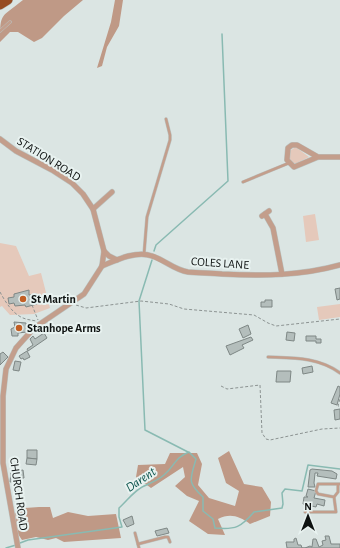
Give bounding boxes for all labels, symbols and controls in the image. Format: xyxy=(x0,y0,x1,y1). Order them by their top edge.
street label: STATION ROAD xyxy=(15,135,83,183)
street label: COLES LANE xyxy=(191,255,250,271)
place label: St Martin xyxy=(31,293,76,305)
marker: St Martin xyxy=(18,294,28,304)
place label: Stanhope Arms xyxy=(27,322,101,334)
marker: Stanhope Arms xyxy=(14,323,24,333)
street label: CHURCH ROAD xyxy=(8,457,30,532)
water label: Darent xyxy=(124,465,159,495)
north arrow xyxy=(288,496,328,536)
text: N xyxy=(304,501,312,512)

